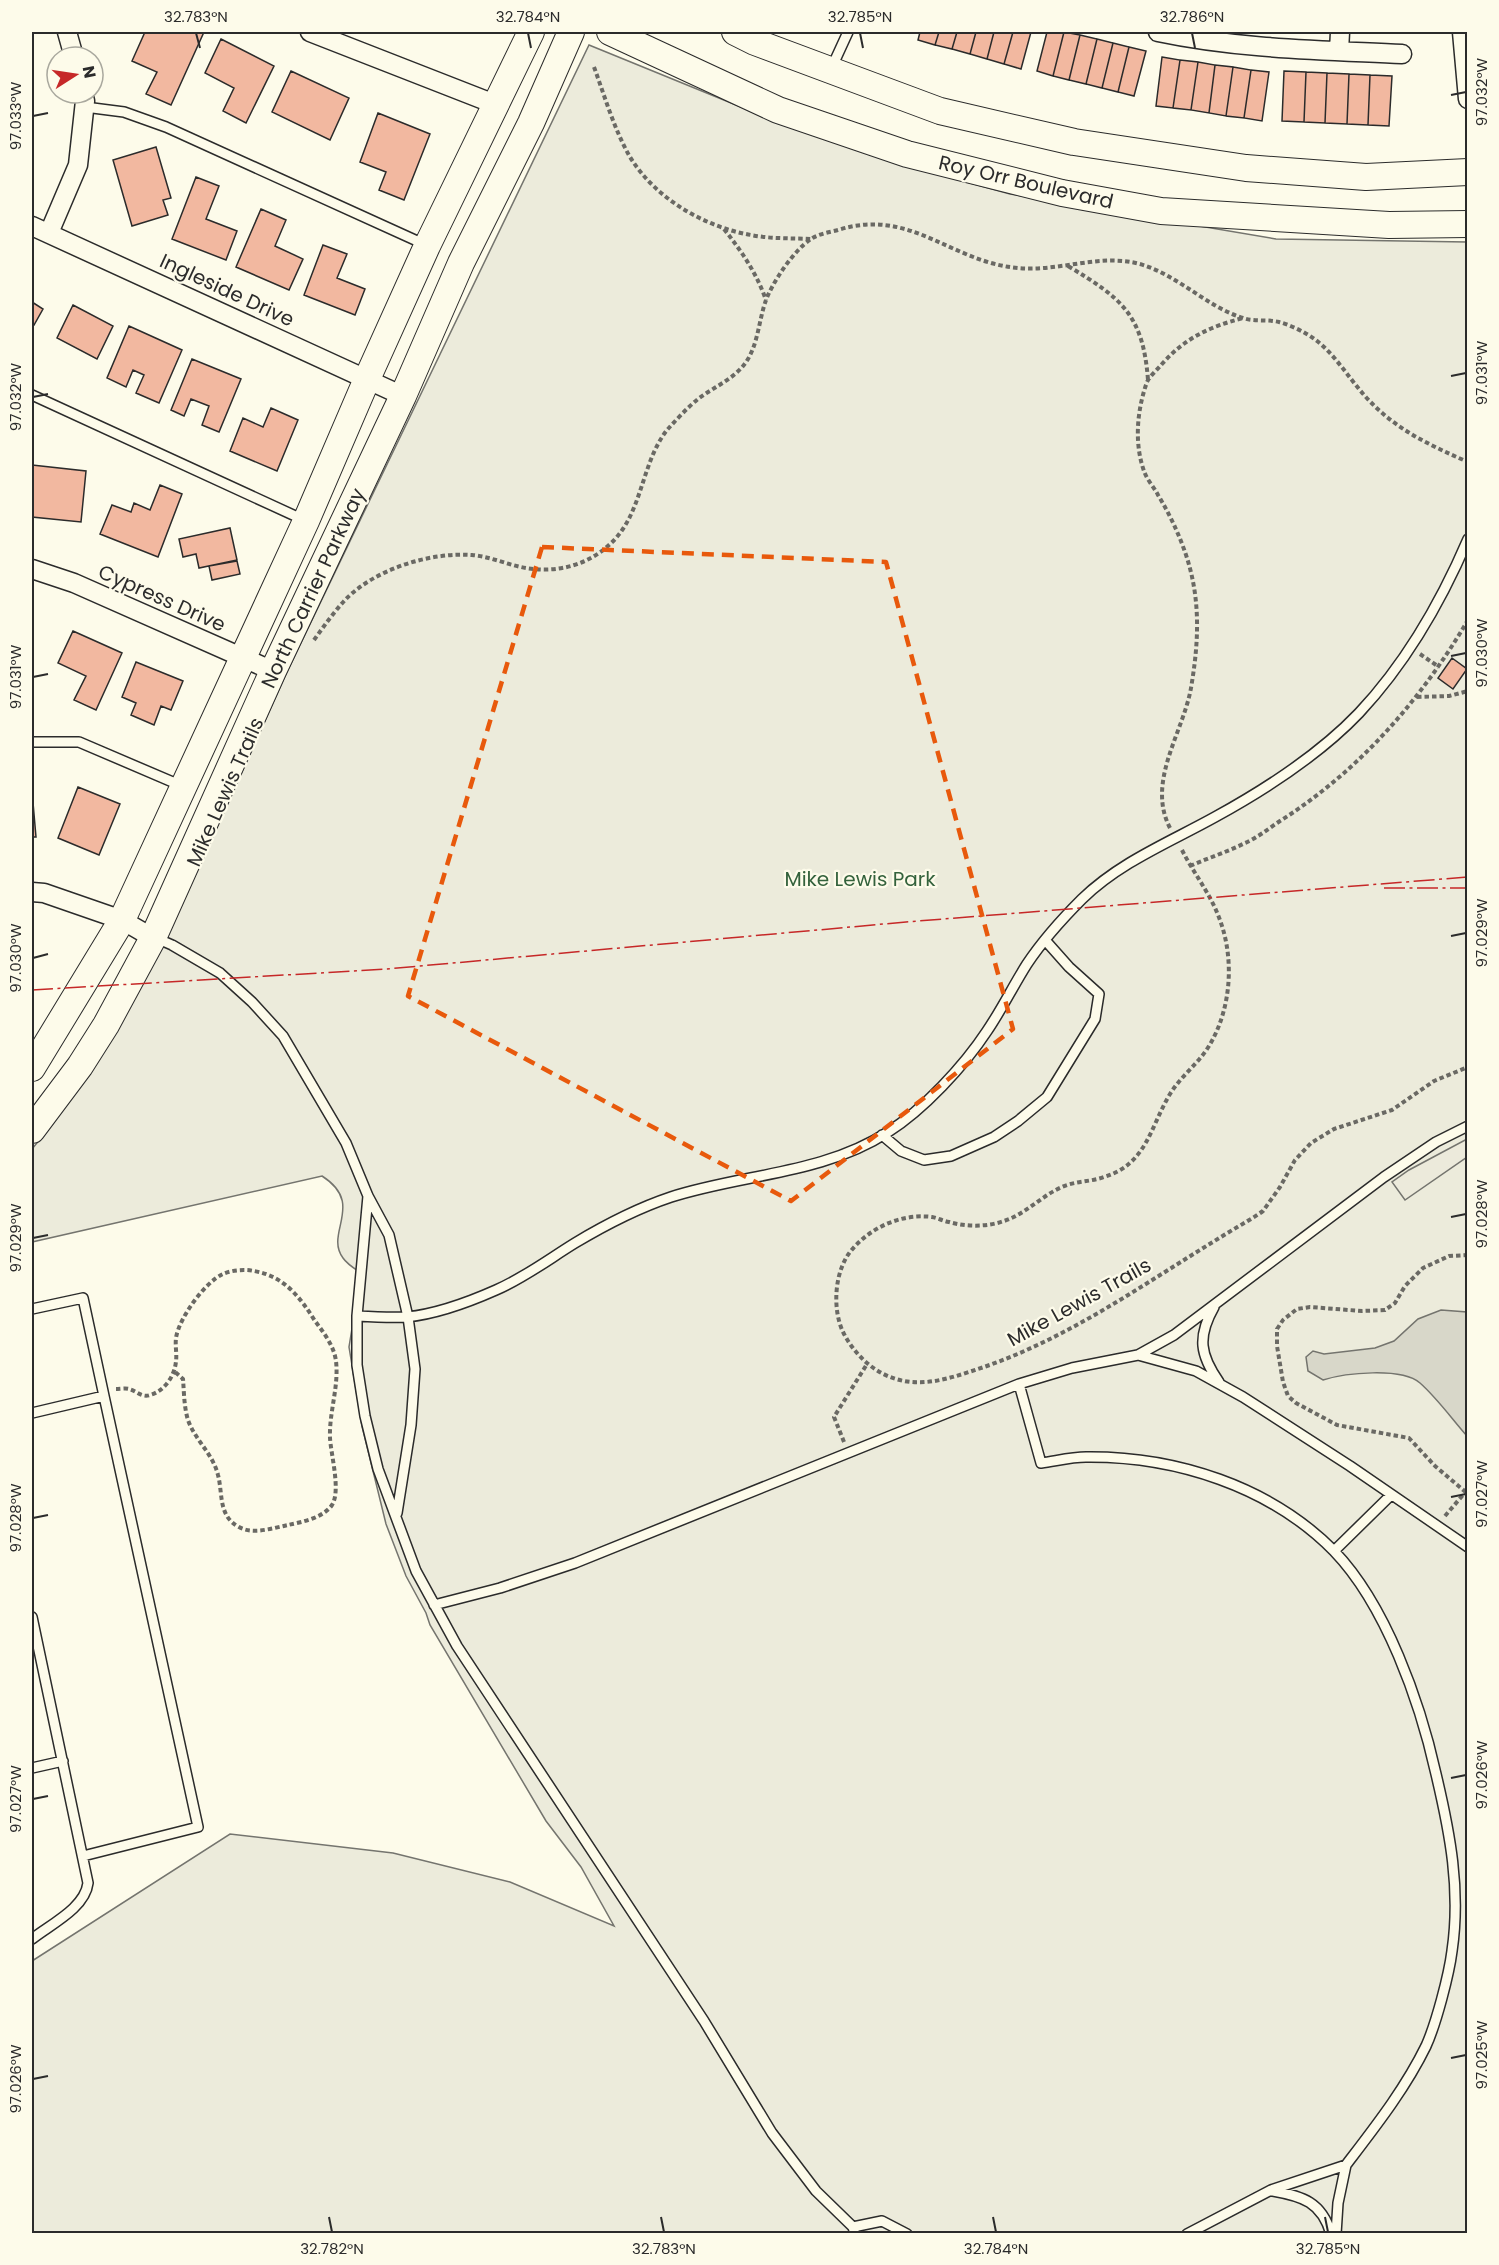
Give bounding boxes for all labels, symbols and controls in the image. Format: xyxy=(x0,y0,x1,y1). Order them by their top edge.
text: 32.783°N xyxy=(164,6,228,27)
text: 32.784°N xyxy=(496,6,560,27)
text: 32.785°N xyxy=(828,6,892,27)
text: 32.786°N xyxy=(1160,6,1224,27)
north arrow xyxy=(45,45,105,105)
text: 97.032°W xyxy=(1471,57,1492,126)
text: N xyxy=(77,64,102,80)
text: 97.033°W xyxy=(5,81,26,150)
street label: Roy Orr Boulevard xyxy=(936,148,1116,216)
street label: Ingleside Drive xyxy=(155,247,299,333)
text: 97.031°W xyxy=(1471,340,1492,405)
text: 97.032°W xyxy=(5,362,26,431)
street label: North Carrier Parkway xyxy=(254,483,372,693)
street label: Cypress Drive xyxy=(94,557,230,639)
text: 97.030°W xyxy=(1471,618,1492,688)
text: 97.031°W xyxy=(5,644,26,709)
street label: Mike Lewis Trails xyxy=(180,713,270,871)
park label: Mike Lewis Park xyxy=(784,865,936,893)
text: 97.029°W xyxy=(1471,898,1492,968)
text: 97.030°W xyxy=(5,923,26,993)
text: 97.028°W xyxy=(1471,1179,1492,1249)
text: 97.029°W xyxy=(5,1203,26,1273)
street label: Mike Lewis Trails xyxy=(1002,1251,1156,1353)
text: 97.027°W xyxy=(1471,1460,1492,1528)
text: 97.028°W xyxy=(5,1483,26,1553)
text: 97.026°W xyxy=(1471,1740,1492,1810)
text: 97.027°W xyxy=(5,1765,26,1833)
text: 97.025°W xyxy=(1471,2020,1492,2090)
text: 97.026°W xyxy=(5,2044,26,2114)
text: 32.782°N xyxy=(300,2238,364,2259)
text: 32.783°N xyxy=(632,2238,696,2259)
text: 32.784°N xyxy=(964,2238,1028,2259)
text: 32.785°N xyxy=(1296,2238,1360,2259)

